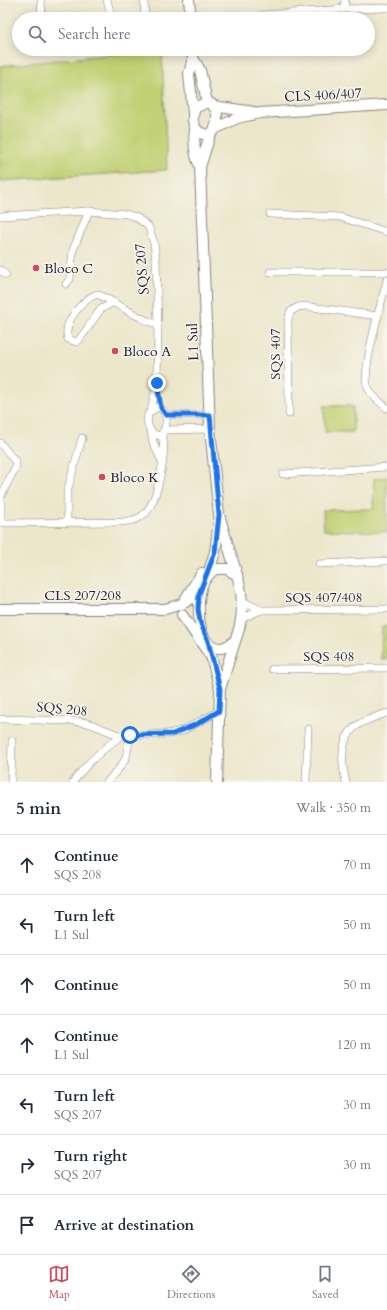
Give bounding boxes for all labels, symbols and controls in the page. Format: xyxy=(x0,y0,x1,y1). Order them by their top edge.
search box xyxy=(12,12,375,56)
icon: search xyxy=(26,23,48,45)
text: Search here xyxy=(58,24,131,44)
street label: CLS 406/407 xyxy=(284,83,362,107)
street label: SQS 207 xyxy=(130,243,154,295)
place label: Bloco C xyxy=(44,259,93,278)
marker: Bloco C xyxy=(31,263,41,273)
street label: L1 Sul xyxy=(183,322,203,361)
street label: SQS 407 xyxy=(266,328,285,380)
place label: Bloco A xyxy=(123,342,171,361)
marker: Bloco A xyxy=(110,346,120,356)
route end xyxy=(148,374,166,392)
place label: Bloco K xyxy=(110,468,159,487)
marker: Bloco K xyxy=(97,472,107,482)
street label: CLS 207/208 xyxy=(44,586,122,605)
street label: SQS 407/408 xyxy=(285,588,363,607)
street label: SQS 408 xyxy=(303,647,355,666)
street label: SQS 208 xyxy=(36,697,88,721)
route start xyxy=(121,726,139,744)
text: 5 min xyxy=(16,797,61,820)
text: Walk · 350 m xyxy=(296,799,371,817)
text: Continue xyxy=(54,846,119,866)
icon: ahead xyxy=(16,854,38,876)
text: 70 m xyxy=(343,856,371,874)
text: SQS 208 xyxy=(54,866,102,884)
text: Turn left xyxy=(54,906,115,926)
icon: left xyxy=(16,914,38,936)
text: 50 m xyxy=(343,916,371,934)
text: L1 Sul xyxy=(54,926,89,944)
icon: ahead xyxy=(16,974,38,996)
text: Continue xyxy=(54,975,119,995)
text: 50 m xyxy=(343,976,371,994)
text: Continue xyxy=(54,1026,119,1046)
icon: ahead xyxy=(16,1034,38,1056)
text: 120 m xyxy=(337,1036,371,1054)
text: L1 Sul xyxy=(54,1046,89,1064)
text: Turn left xyxy=(54,1086,115,1106)
icon: left xyxy=(16,1094,38,1116)
text: 30 m xyxy=(343,1096,371,1114)
text: SQS 207 xyxy=(54,1106,102,1124)
text: Turn right xyxy=(54,1146,127,1166)
icon: right xyxy=(16,1154,38,1176)
text: 30 m xyxy=(343,1156,371,1174)
text: SQS 207 xyxy=(54,1166,102,1184)
icon: arrive xyxy=(16,1214,38,1236)
text: Arrive at destination xyxy=(54,1215,194,1235)
tab: Map xyxy=(48,1263,70,1302)
tab: Directions xyxy=(167,1263,215,1302)
tab: Saved xyxy=(312,1263,339,1302)

